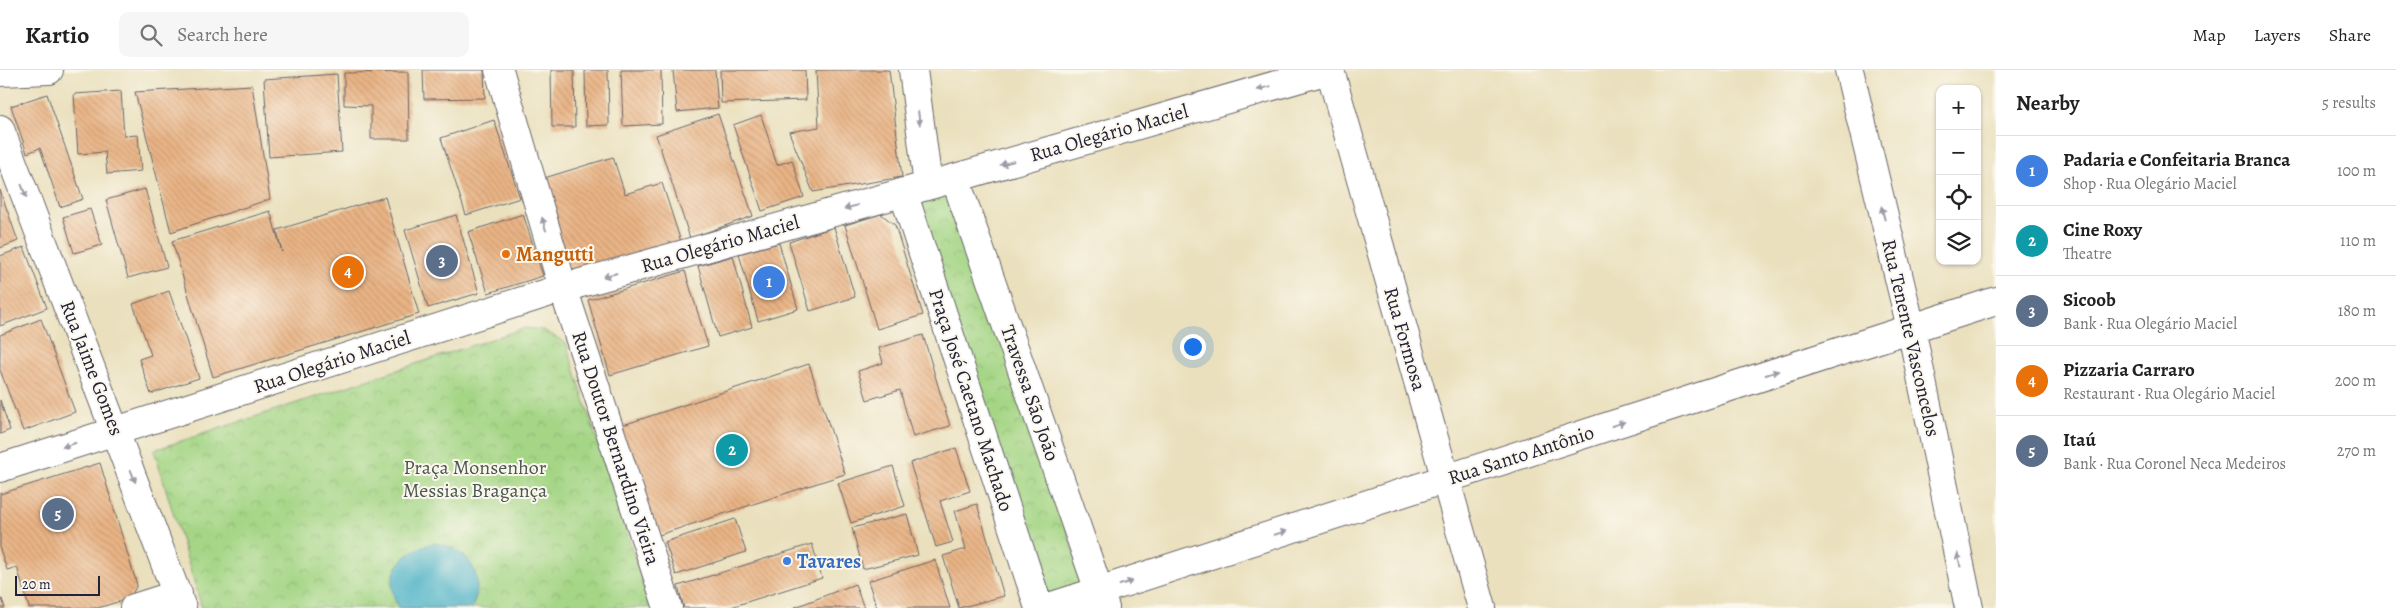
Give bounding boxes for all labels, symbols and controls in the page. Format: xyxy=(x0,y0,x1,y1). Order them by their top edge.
search box xyxy=(119,12,469,57)
text: Kartio xyxy=(25,19,89,51)
icon: search xyxy=(137,21,165,49)
text: Search here xyxy=(177,22,268,48)
text: Map xyxy=(2193,23,2226,47)
text: Layers xyxy=(2254,23,2301,47)
text: Share xyxy=(2329,23,2371,47)
one-way arrow xyxy=(1257,85,1272,93)
map controls xyxy=(1936,85,1981,265)
button: + xyxy=(1936,85,1981,130)
text: Nearby xyxy=(2016,89,2079,117)
text: 5 results xyxy=(2322,92,2376,114)
street label: Rua Olegário Maciel xyxy=(1027,97,1191,169)
one-way arrow xyxy=(916,111,924,127)
button: − xyxy=(1936,130,1981,175)
text: Padaria e Confeitaria Branca xyxy=(2063,147,2290,173)
one-way arrow xyxy=(1000,159,1015,167)
text: 1 xyxy=(2029,160,2035,182)
text: 100 m xyxy=(2337,160,2376,182)
text: Shop · Rua Olegário Maciel xyxy=(2063,173,2237,195)
button: locate xyxy=(1936,175,1981,220)
one-way arrow xyxy=(20,184,28,199)
one-way arrow xyxy=(843,203,858,211)
one-way arrow xyxy=(1879,206,1887,221)
street label: Rua Olegário Maciel xyxy=(638,208,802,280)
one-way arrow xyxy=(540,217,548,232)
text: Cine Roxy xyxy=(2063,217,2142,243)
button: layers xyxy=(1936,220,1981,265)
text: 2 xyxy=(2028,230,2036,252)
text: 110 m xyxy=(2340,230,2376,252)
street label: Rua Tenente Vasconcelos xyxy=(1875,237,1947,439)
place label: Mangutti xyxy=(516,241,594,268)
pin: 3 xyxy=(426,242,458,280)
text: Theatre xyxy=(2063,243,2112,265)
marker: Mangutti xyxy=(500,248,512,260)
pin: 4 xyxy=(332,253,364,291)
pin: 1 xyxy=(753,263,785,301)
one-way arrow xyxy=(603,271,618,279)
street label: Rua Formosa xyxy=(1377,284,1433,395)
street label: Praça José Caetano Machado xyxy=(922,285,1020,515)
text: Sicoob xyxy=(2063,287,2116,313)
street label: Rua Jaime Gomes xyxy=(54,297,130,439)
text: 3 xyxy=(2029,300,2035,322)
text: 180 m xyxy=(2338,300,2376,322)
text: Bank · Rua Olegário Maciel xyxy=(2063,313,2237,335)
street label: Travessa São João xyxy=(994,321,1066,465)
street label: Rua Olegário Maciel xyxy=(250,324,414,400)
street label: Rua Doutor Bernardino Vieira xyxy=(565,328,667,569)
your location xyxy=(1180,334,1206,360)
text: Pizzaria Carraro xyxy=(2063,357,2195,383)
one-way arrow xyxy=(1765,369,1780,376)
text: 4 xyxy=(2028,370,2036,392)
text: 200 m xyxy=(2335,370,2376,392)
text: Restaurant · Rua Olegário Maciel xyxy=(2063,383,2275,405)
street label: Rua Santo Antônio xyxy=(1445,419,1598,491)
one-way arrow xyxy=(1611,419,1626,427)
text: Itaú xyxy=(2063,427,2096,453)
pin: 2 xyxy=(716,431,748,469)
text: 5 xyxy=(2029,440,2035,462)
text: 270 m xyxy=(2337,440,2376,462)
one-way arrow xyxy=(62,442,77,450)
text: Bank · Rua Coronel Neca Medeiros xyxy=(2063,453,2286,475)
park label: Praça Monsenhor Messias Bragança xyxy=(403,454,548,504)
one-way arrow xyxy=(129,469,137,484)
pin: 5 xyxy=(42,495,74,533)
one-way arrow xyxy=(1273,529,1288,537)
place label: Tavares xyxy=(797,548,861,575)
one-way arrow xyxy=(1955,553,1963,568)
marker: Tavares xyxy=(781,555,793,567)
scale bar xyxy=(15,573,100,596)
text: 20 m xyxy=(22,575,51,594)
one-way arrow xyxy=(1118,579,1133,586)

